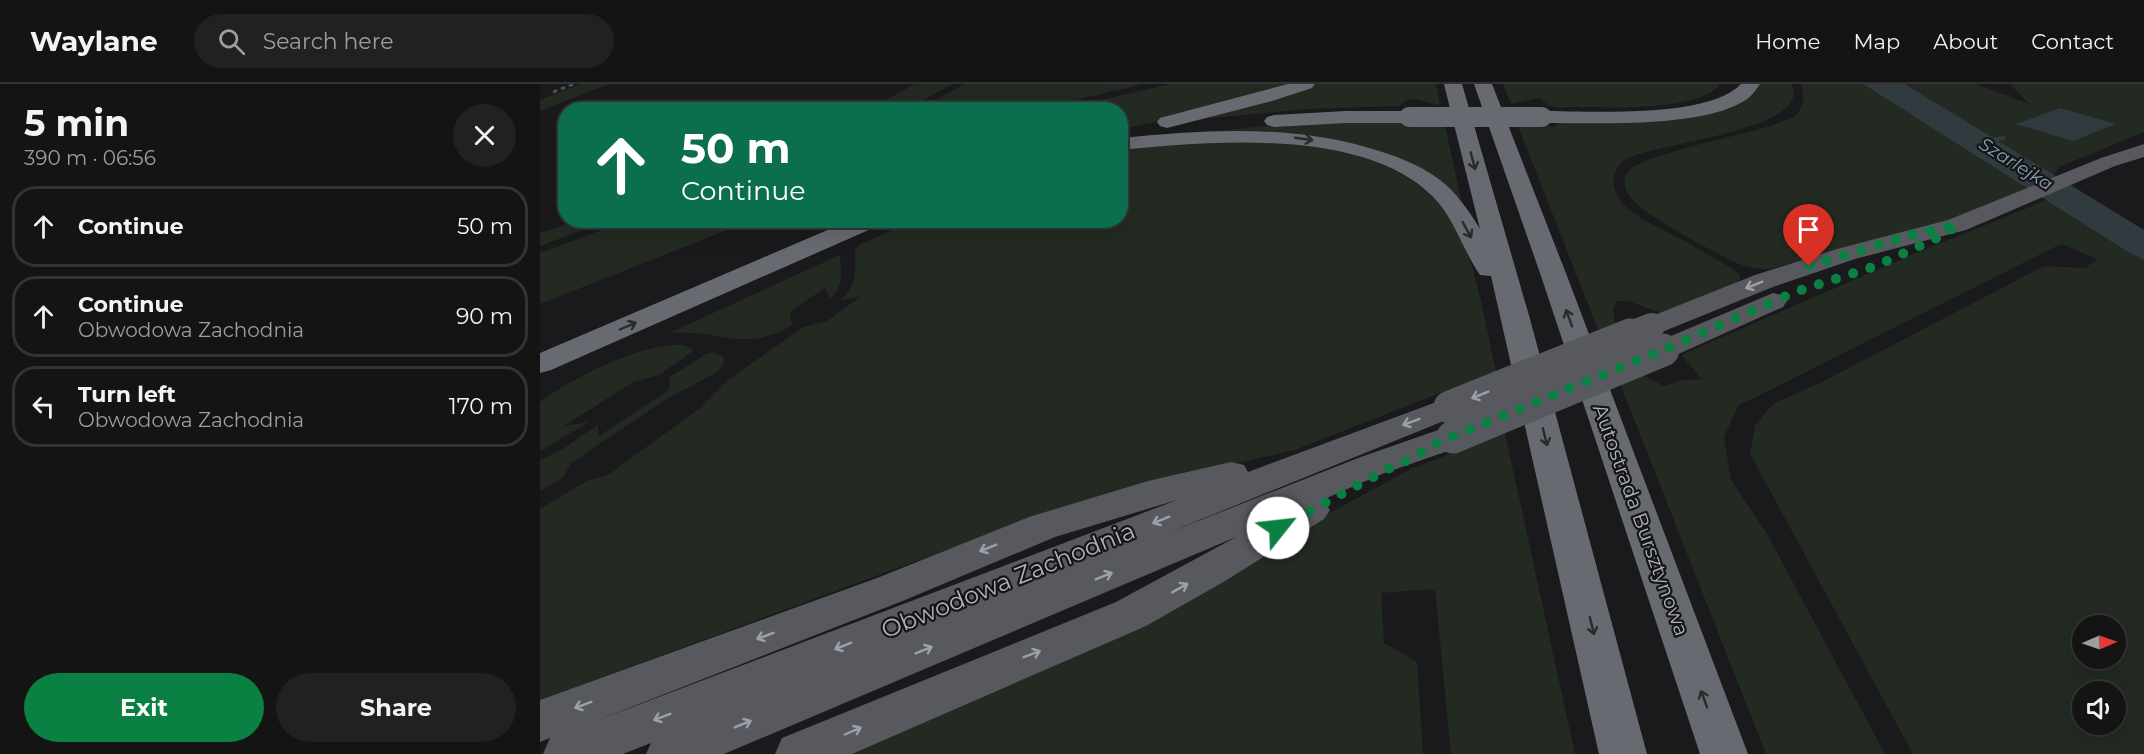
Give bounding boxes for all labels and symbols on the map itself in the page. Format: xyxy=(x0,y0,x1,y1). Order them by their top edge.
water label: Szarlejka xyxy=(1975,133,2057,195)
one-way arrow xyxy=(1294,134,1314,145)
one-way arrow xyxy=(1468,151,1479,170)
pin xyxy=(1783,204,1834,266)
one-way arrow xyxy=(1462,221,1474,238)
one-way arrow xyxy=(1745,280,1764,291)
one-way arrow xyxy=(1563,309,1574,328)
one-way arrow xyxy=(619,319,637,330)
one-way arrow xyxy=(1472,390,1490,401)
street label: Autostrada Bursztynowa xyxy=(1588,401,1694,639)
one-way arrow xyxy=(1402,417,1421,428)
one-way arrow xyxy=(1539,427,1551,446)
position arrow xyxy=(1246,496,1310,560)
one-way arrow xyxy=(1152,515,1171,526)
street label: Obwodowa Zachodnia xyxy=(877,516,1139,644)
one-way arrow xyxy=(979,544,998,555)
one-way arrow xyxy=(1095,570,1113,581)
one-way arrow xyxy=(1171,581,1188,593)
north arrow xyxy=(2072,615,2126,669)
one-way arrow xyxy=(1586,616,1598,635)
one-way arrow xyxy=(756,631,775,642)
one-way arrow xyxy=(835,641,853,652)
one-way arrow xyxy=(914,644,933,655)
one-way arrow xyxy=(1022,648,1041,659)
one-way arrow xyxy=(1698,690,1709,709)
one-way arrow xyxy=(574,700,593,711)
one-way arrow xyxy=(653,712,672,723)
one-way arrow xyxy=(734,718,752,729)
one-way arrow xyxy=(843,725,861,736)

